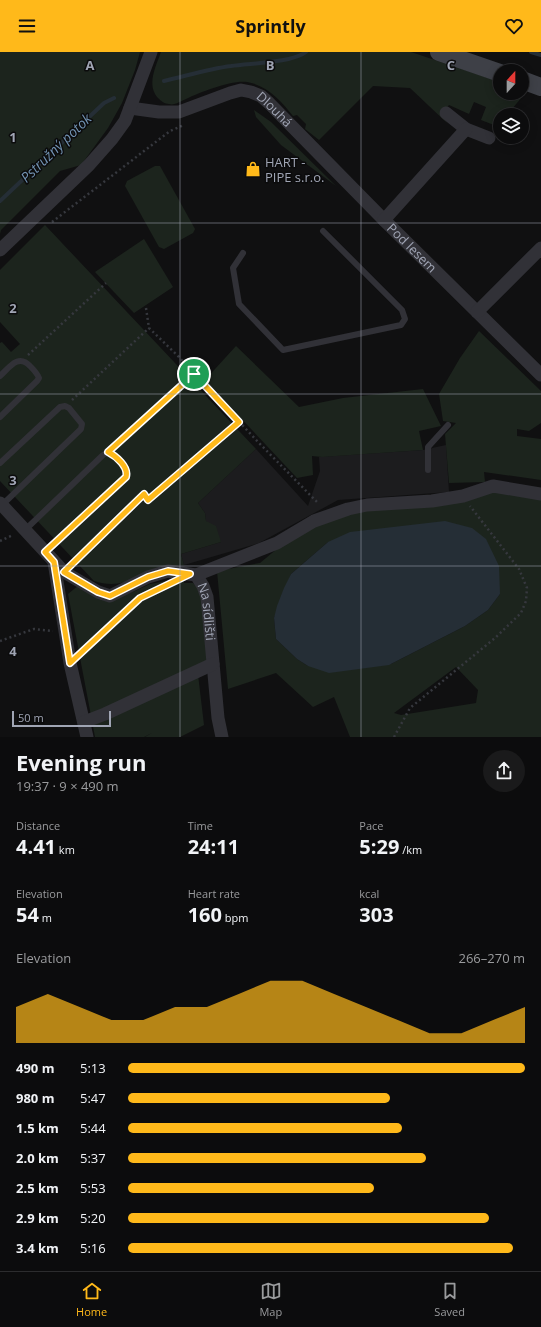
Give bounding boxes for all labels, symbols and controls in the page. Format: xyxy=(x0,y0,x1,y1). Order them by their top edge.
text: Sprintly xyxy=(235,14,306,38)
icon: menu xyxy=(16,15,38,37)
icon: heart xyxy=(503,15,525,37)
text: A xyxy=(86,56,95,74)
text: B xyxy=(266,56,275,74)
text: C xyxy=(447,56,455,74)
north arrow xyxy=(493,64,529,100)
map controls xyxy=(493,64,529,144)
street label: Dlouhá xyxy=(253,87,297,131)
water label: Pstružný potok xyxy=(16,108,96,186)
button: layers xyxy=(493,108,529,144)
text: 1 xyxy=(9,128,17,146)
place label: HART - PIPE s.r.o. xyxy=(265,153,324,186)
shop icon: HART - PIPE s.r.o. xyxy=(244,160,262,178)
street label: Pod lesem xyxy=(383,219,441,276)
text: 2 xyxy=(9,299,17,317)
pin xyxy=(177,357,211,391)
icon: arrive xyxy=(183,363,205,385)
text: 3 xyxy=(9,471,17,489)
street label: Na sídlišti xyxy=(193,580,220,641)
text: 4 xyxy=(9,642,17,660)
scale bar xyxy=(12,709,111,728)
text: 50 m xyxy=(18,710,44,725)
text: Evening run xyxy=(16,747,147,777)
button: share xyxy=(483,750,525,792)
text: 19:37 · 9 × 490 m xyxy=(16,777,119,795)
text: Distance xyxy=(16,818,60,833)
text: Time xyxy=(188,818,213,833)
text: Pace xyxy=(359,818,384,833)
text: 4.41 xyxy=(16,833,56,860)
text: 24:11 xyxy=(188,833,239,860)
text: 5:29 xyxy=(359,833,399,860)
text: km xyxy=(56,842,75,857)
text: /km xyxy=(399,842,422,857)
text: Elevation xyxy=(16,886,63,901)
text: Heart rate xyxy=(188,886,240,901)
text: kcal xyxy=(359,886,379,901)
text: 54 xyxy=(16,901,39,928)
text: 160 xyxy=(188,901,222,928)
text: 303 xyxy=(359,901,394,928)
text: m xyxy=(39,910,52,925)
text: bpm xyxy=(222,910,248,925)
text: Elevation xyxy=(16,949,71,967)
text: 266–270 m xyxy=(458,949,525,967)
text: 490 m xyxy=(16,1059,54,1077)
text: 5:13 xyxy=(80,1059,106,1077)
text: 980 m xyxy=(16,1089,54,1107)
text: 5:47 xyxy=(80,1089,106,1107)
text: 1.5 km xyxy=(16,1119,59,1137)
text: 5:44 xyxy=(80,1119,106,1137)
text: 2.0 km xyxy=(16,1149,59,1167)
text: 5:37 xyxy=(80,1149,106,1167)
text: 2.5 km xyxy=(16,1179,59,1197)
text: 5:53 xyxy=(80,1179,106,1197)
text: 2.9 km xyxy=(16,1209,59,1227)
text: 5:20 xyxy=(80,1209,106,1227)
text: 3.4 km xyxy=(16,1239,59,1257)
text: 5:16 xyxy=(80,1239,106,1257)
tab: Home xyxy=(76,1280,107,1319)
tab: Map xyxy=(259,1280,282,1319)
tab: Saved xyxy=(434,1280,465,1319)

